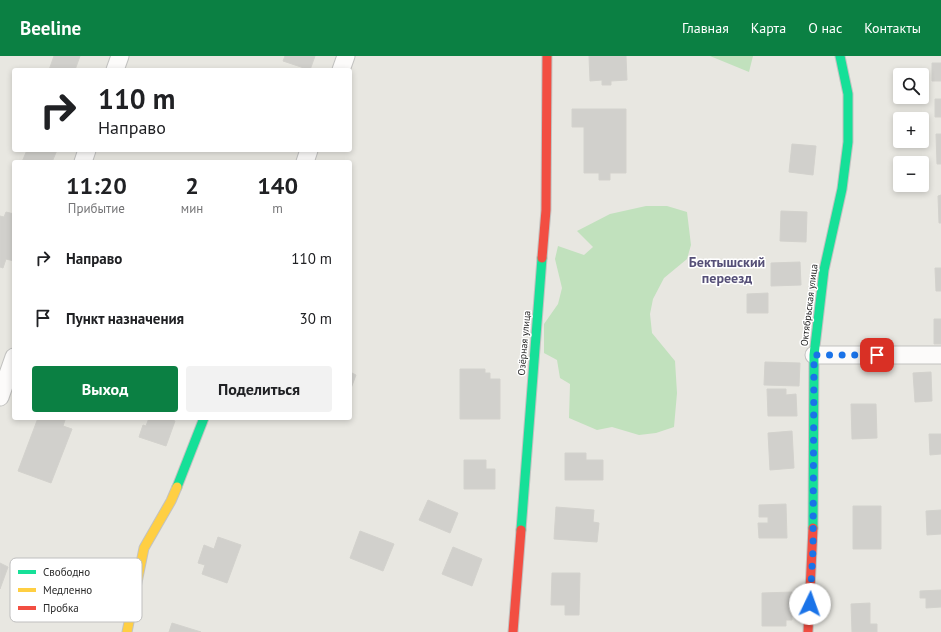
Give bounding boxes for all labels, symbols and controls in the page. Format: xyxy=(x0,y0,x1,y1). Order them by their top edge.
text: Beeline xyxy=(20,16,81,40)
text: Главная xyxy=(682,19,729,37)
text: Карта xyxy=(751,19,786,37)
text: О нас xyxy=(808,19,842,37)
text: Контакты xyxy=(864,19,921,37)
map controls xyxy=(893,68,929,192)
button: search xyxy=(893,68,929,104)
text: 110 m xyxy=(98,80,175,117)
icon: right xyxy=(32,84,84,136)
button: + xyxy=(893,112,929,148)
text: Направо xyxy=(98,116,166,139)
button: − xyxy=(893,156,929,192)
text: 11:20 xyxy=(66,170,127,201)
text: 2 xyxy=(185,170,199,201)
text: 140 xyxy=(257,170,298,201)
text: Прибытие xyxy=(68,200,125,217)
text: мин xyxy=(181,200,203,217)
text: m xyxy=(272,200,283,217)
icon: right xyxy=(32,247,54,269)
text: Направо xyxy=(66,249,122,268)
text: 110 m xyxy=(291,249,332,268)
district label: Бектышский переезд xyxy=(689,253,765,287)
street label: Октябрьская улица xyxy=(798,263,820,347)
icon: arrive xyxy=(32,307,54,329)
text: Пункт назначения xyxy=(66,309,184,328)
text: 30 m xyxy=(299,309,332,328)
street label: Озёрная улица xyxy=(515,310,533,376)
pin xyxy=(860,338,894,372)
icon: arrive xyxy=(866,344,888,366)
button: Выход xyxy=(32,366,178,412)
button: Поделиться xyxy=(186,366,332,412)
legend xyxy=(10,558,142,622)
text: Свободно xyxy=(43,565,90,579)
text: Медленно xyxy=(43,583,92,597)
position arrow xyxy=(789,583,831,625)
text: Пробка xyxy=(43,601,79,615)

